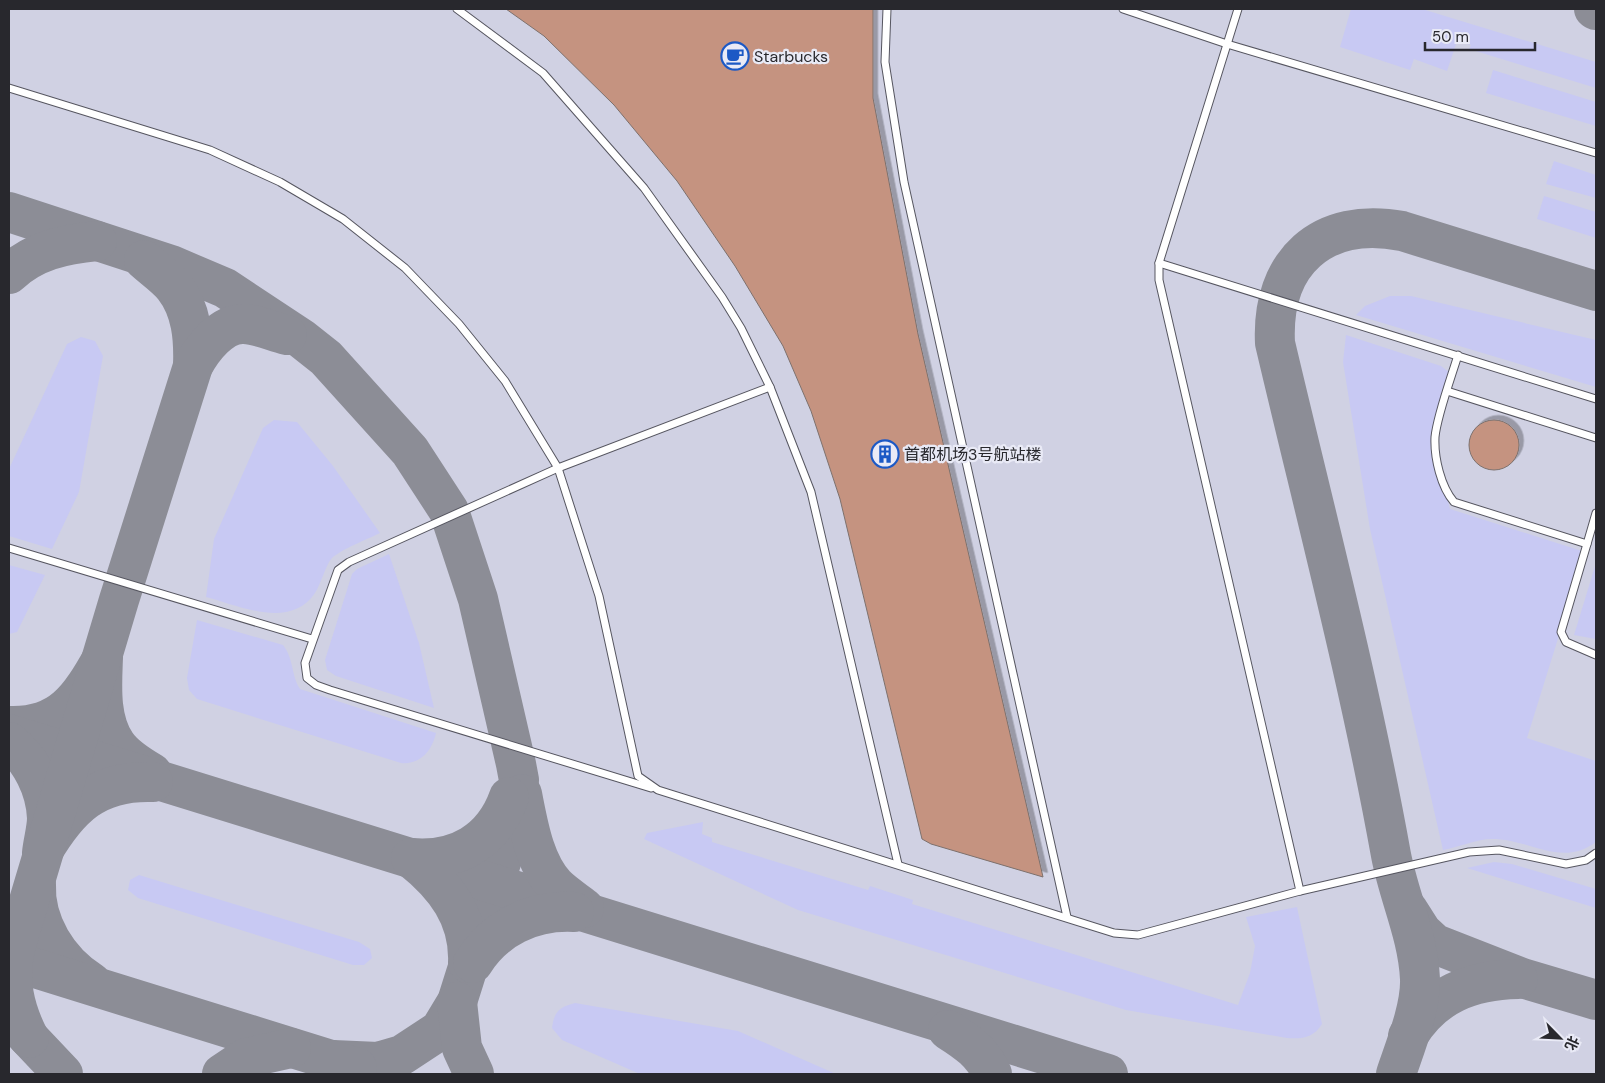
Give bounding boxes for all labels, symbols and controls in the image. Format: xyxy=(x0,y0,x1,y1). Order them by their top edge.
scale bar xyxy=(1425,20,1535,52)
text: 50 m xyxy=(1432,27,1469,47)
cafe icon: Starbucks xyxy=(720,41,750,71)
place label: Starbucks xyxy=(754,46,828,67)
building icon: 首都机场3号航站楼 xyxy=(870,439,900,469)
place label: 首都机场3号航站楼 xyxy=(904,444,1041,465)
north arrow xyxy=(1535,1013,1585,1063)
text: 北 xyxy=(1561,1033,1583,1053)

